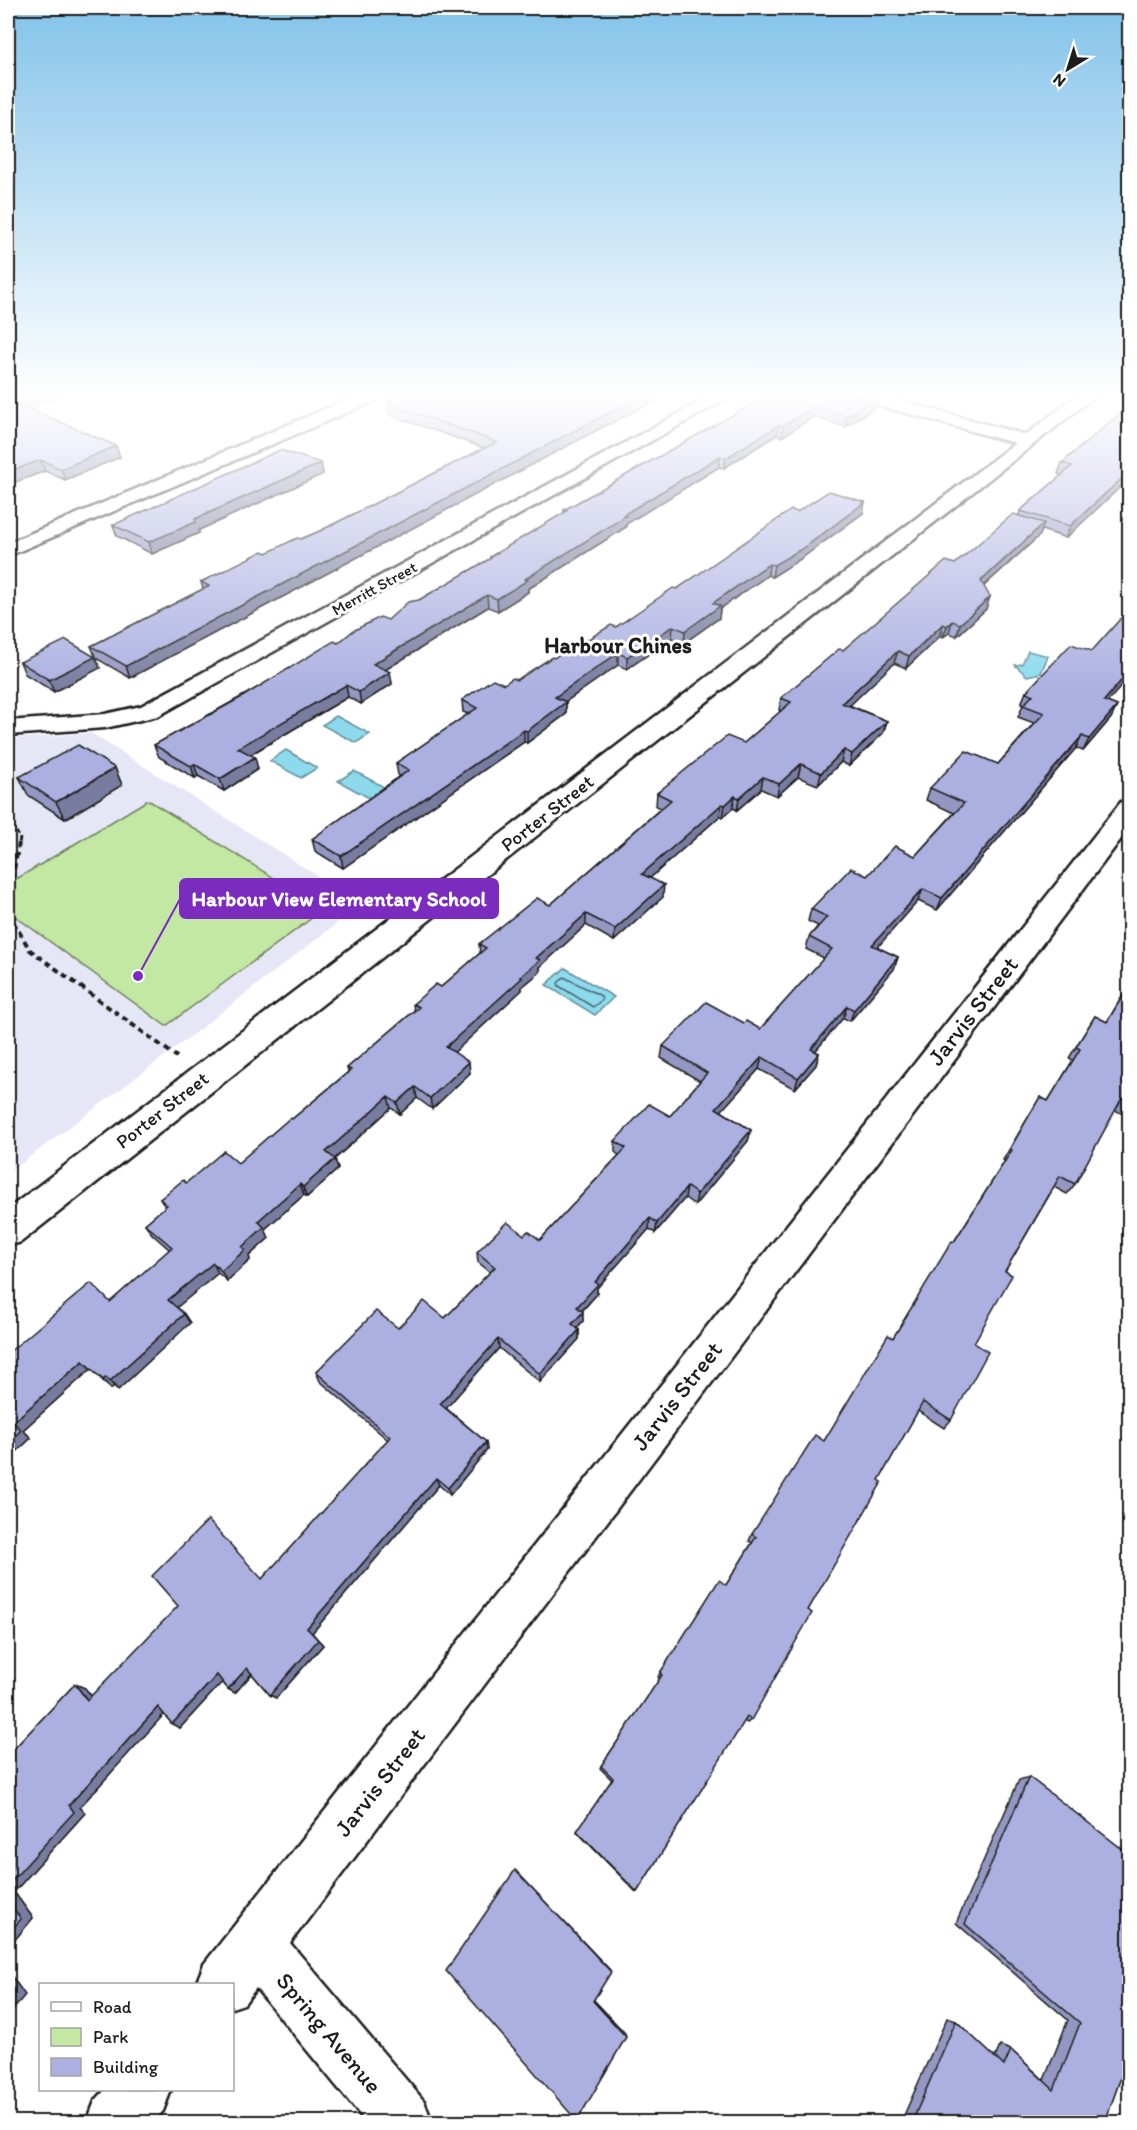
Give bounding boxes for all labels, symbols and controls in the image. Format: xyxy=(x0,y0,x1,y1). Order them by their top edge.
north arrow xyxy=(1038,39,1098,99)
text: N xyxy=(1049,70,1069,91)
street label: Merritt Street xyxy=(328,557,420,620)
district label: Harbour Chines xyxy=(544,632,692,659)
street label: Porter Street xyxy=(496,769,598,857)
callout: Harbour View Elementary School xyxy=(180,879,498,918)
text: Harbour View Elementary School xyxy=(191,886,488,912)
street label: Jarvis Street xyxy=(921,950,1024,1071)
street label: Porter Street xyxy=(111,1066,213,1154)
street label: Jarvis Street xyxy=(625,1335,728,1456)
street label: Jarvis Street xyxy=(328,1721,431,1842)
street label: Spring Avenue xyxy=(270,1966,388,2099)
legend xyxy=(39,1983,234,2091)
text: Road xyxy=(93,1996,132,2018)
text: Park xyxy=(93,2026,128,2048)
text: Building xyxy=(93,2056,159,2078)

